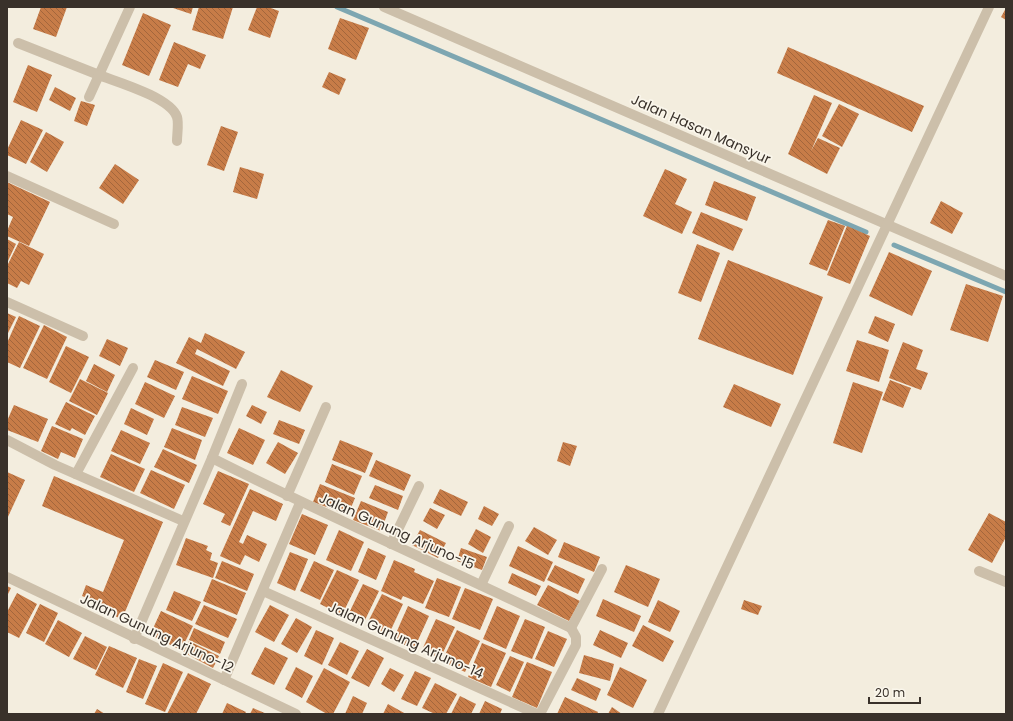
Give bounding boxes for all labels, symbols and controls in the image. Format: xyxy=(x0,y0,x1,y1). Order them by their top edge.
street label: Jalan Hasan Mansyur xyxy=(628,89,774,169)
street label: Jalan Gunung Arjuno-15 xyxy=(316,488,478,574)
street label: Jalan Gunung Arjuno-12 xyxy=(77,589,237,677)
street label: Jalan Gunung Arjuno-14 xyxy=(325,597,487,683)
scale bar xyxy=(869,679,920,705)
text: 20 m xyxy=(875,684,905,701)

